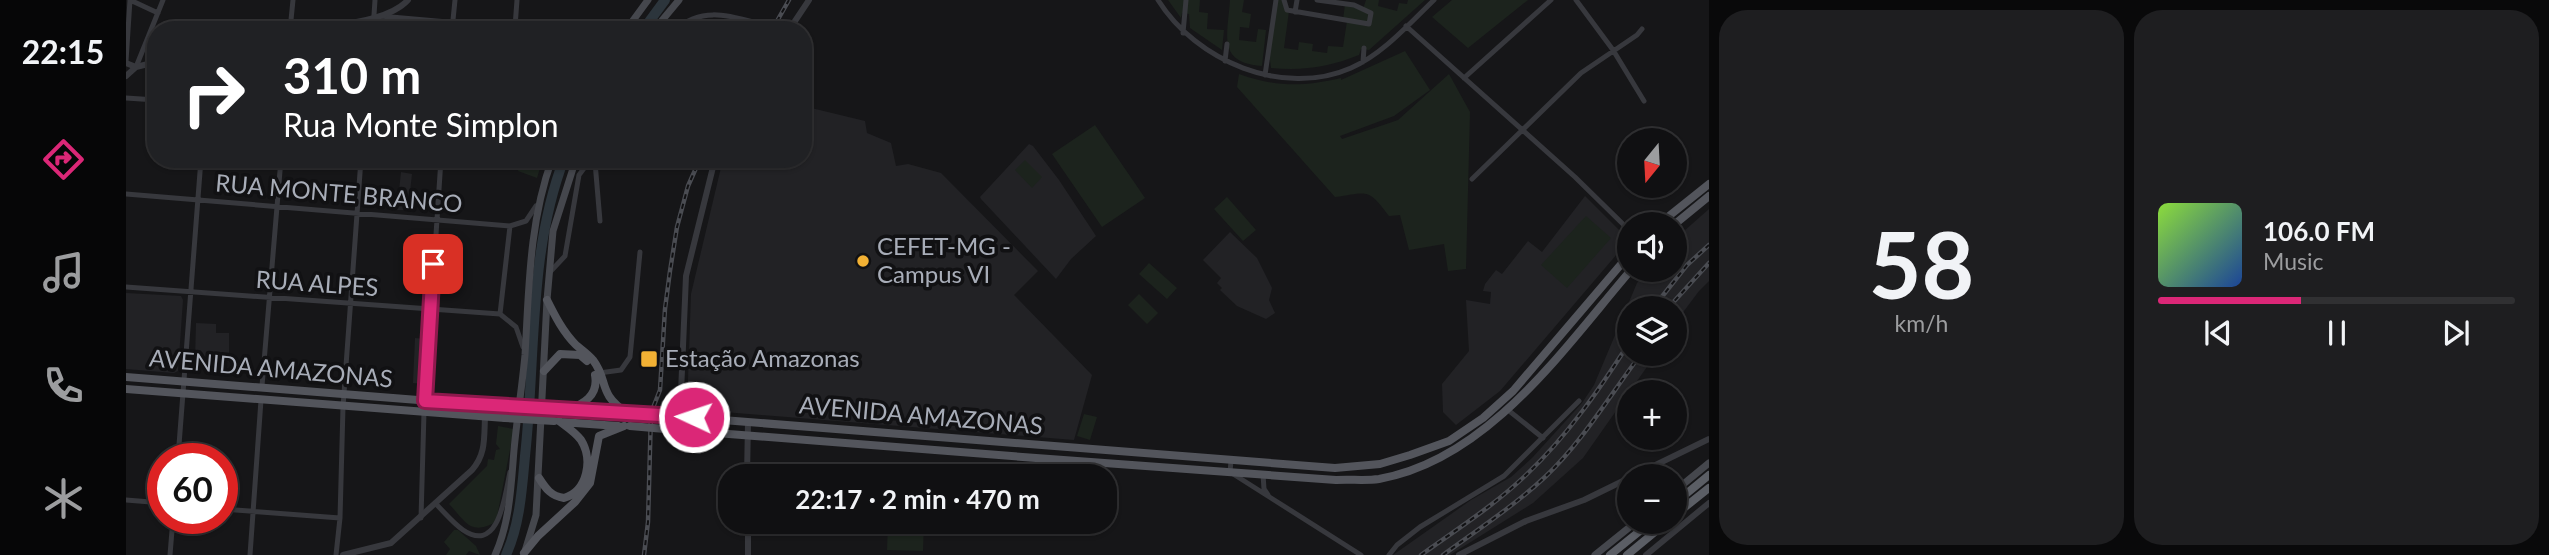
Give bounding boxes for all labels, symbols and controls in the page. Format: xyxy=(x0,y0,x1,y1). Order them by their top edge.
text: 22:15 xyxy=(22,32,104,71)
text: 310 m xyxy=(283,46,421,104)
icon: right xyxy=(168,49,259,140)
text: Rua Monte Simplon xyxy=(283,105,559,144)
north arrow xyxy=(1617,128,1687,198)
map controls xyxy=(1617,128,1687,534)
icon: directions xyxy=(39,135,88,184)
street label: RUA MONTE BRANCO xyxy=(214,167,464,218)
text: 58 xyxy=(1869,209,1974,318)
button: sound xyxy=(1617,212,1687,282)
text: 106.0 FM xyxy=(2263,215,2375,247)
place label: CEFET-MG - Campus VI xyxy=(877,231,1011,288)
pin xyxy=(403,234,463,294)
icon: arrive xyxy=(414,245,452,283)
text: Music xyxy=(2263,247,2323,275)
icon: music xyxy=(39,248,88,297)
marker: CEFET-MG - Campus VI xyxy=(855,253,871,269)
street label: RUA ALPES xyxy=(255,264,379,301)
button: layers xyxy=(1617,296,1687,366)
text: km/h xyxy=(1895,309,1948,337)
icon: previous xyxy=(2199,314,2237,352)
icon: pause xyxy=(2318,314,2356,352)
icon: next xyxy=(2437,314,2475,352)
street label: AVENIDA AMAZONAS xyxy=(148,342,394,393)
place label: Estação Amazonas xyxy=(665,343,860,372)
marker: Estação Amazonas xyxy=(639,349,659,369)
icon: phone xyxy=(39,361,88,410)
position arrow xyxy=(657,380,731,454)
button: + xyxy=(1617,380,1687,450)
street label: AVENIDA AMAZONAS xyxy=(798,389,1044,440)
speed limit sign: 60 xyxy=(147,443,238,534)
button: − xyxy=(1617,464,1687,534)
icon: climate xyxy=(39,474,88,523)
text: 22:17 · 2 min · 470 m xyxy=(795,483,1040,515)

